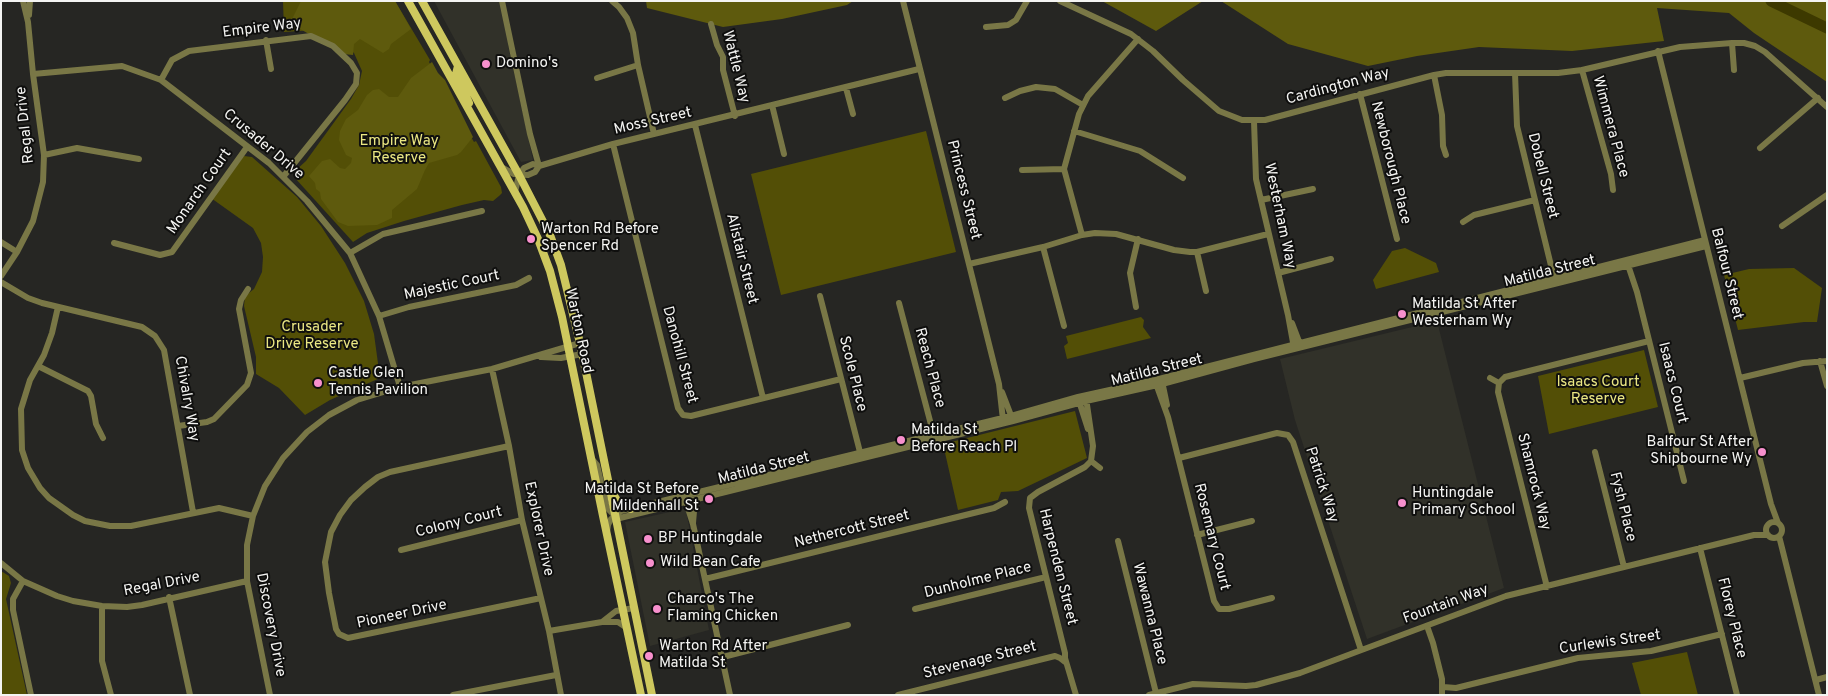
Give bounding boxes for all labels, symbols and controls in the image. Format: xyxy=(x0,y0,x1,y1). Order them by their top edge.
street label: Empire Way xyxy=(222,15,302,43)
street label: Wattle Way xyxy=(717,29,753,105)
place label: Domino's xyxy=(496,55,558,73)
marker: Domino's xyxy=(480,58,492,70)
street label: Cardington Way xyxy=(1284,65,1392,109)
street label: Wimmera Place xyxy=(1588,74,1632,180)
street label: Regal Drive xyxy=(13,86,39,164)
street label: Newborough Place xyxy=(1366,100,1414,226)
street label: Moss Street xyxy=(612,104,694,140)
street label: Crusader Drive xyxy=(219,106,307,184)
street label: Dobell Street xyxy=(1523,131,1561,221)
park label: Empire Way Reserve xyxy=(359,133,439,168)
street label: Princess Street xyxy=(942,138,984,242)
street label: Monarch Court xyxy=(164,146,236,238)
street label: Westerham Way xyxy=(1259,162,1299,270)
street label: Alistair Street xyxy=(721,212,761,306)
place label: Warton Rd Before Spencer Rd xyxy=(541,221,659,256)
street label: Balfour Street xyxy=(1706,226,1746,322)
marker: Warton Rd Before Spencer Rd xyxy=(525,233,537,245)
street label: Matilda Street xyxy=(1502,252,1598,292)
street label: Majestic Court xyxy=(403,267,501,305)
street label: Warton Road xyxy=(560,287,596,375)
place label: Matilda St After Westerham Wy xyxy=(1412,296,1517,331)
street label: Danohill Street xyxy=(657,304,701,406)
marker: Matilda St After Westerham Wy xyxy=(1396,308,1408,320)
park label: Crusader Drive Reserve xyxy=(265,319,359,354)
street label: Reach Place xyxy=(910,326,948,410)
street label: Scole Place xyxy=(834,334,870,414)
street label: Isaacs Court xyxy=(1653,340,1691,426)
street label: Matilda Street xyxy=(1109,351,1205,391)
street label: Chivalry Way xyxy=(170,355,202,443)
place label: Castle Glen Tennis Pavilion xyxy=(328,365,428,400)
park label: Isaacs Court Reserve xyxy=(1556,374,1640,409)
marker: Castle Glen Tennis Pavilion xyxy=(312,377,324,389)
place label: Matilda St Before Reach Pl xyxy=(911,422,1017,457)
street label: Shamrock Way xyxy=(1512,432,1554,532)
marker: Matilda St Before Reach Pl xyxy=(895,434,907,446)
place label: Balfour St After Shipbourne Wy xyxy=(1647,434,1752,469)
street label: Patrick Way xyxy=(1300,445,1342,525)
marker: Balfour St After Shipbourne Wy xyxy=(1756,446,1768,458)
street label: Matilda Street xyxy=(716,449,812,489)
street label: Fysh Place xyxy=(1605,470,1639,544)
street label: Explorer Drive xyxy=(519,480,557,578)
place label: Matilda St Before Mildenhall St xyxy=(585,481,699,516)
street label: Rosemary Court xyxy=(1189,482,1233,592)
place label: Huntingdale Primary School xyxy=(1412,485,1515,520)
marker: Matilda St Before Mildenhall St xyxy=(703,493,715,505)
marker: Huntingdale Primary School xyxy=(1396,497,1408,509)
street label: Colony Court xyxy=(414,504,504,542)
street label: Nethercott Street xyxy=(793,507,911,553)
street label: Harpenden Street xyxy=(1034,507,1080,627)
place label: BP Huntingdale xyxy=(658,530,763,548)
marker: BP Huntingdale xyxy=(642,533,654,545)
place label: Wild Bean Cafe xyxy=(660,554,761,572)
marker: Wild Bean Cafe xyxy=(644,557,656,569)
street label: Dunholme Place xyxy=(923,559,1033,603)
street label: Wawanna Place xyxy=(1128,561,1170,667)
street label: Regal Drive xyxy=(122,569,202,601)
street label: Discovery Drive xyxy=(251,571,289,679)
street label: Florey Place xyxy=(1712,576,1750,660)
street label: Fountain Way xyxy=(1401,581,1491,629)
place label: Charco's The Flaming Chicken xyxy=(667,591,778,626)
street label: Pioneer Drive xyxy=(355,597,449,633)
marker: Charco's The Flaming Chicken xyxy=(651,603,663,615)
street label: Curlewis Street xyxy=(1558,627,1662,659)
place label: Warton Rd After Matilda St xyxy=(659,638,767,673)
street label: Stevenage Street xyxy=(922,638,1038,684)
marker: Warton Rd After Matilda St xyxy=(643,650,655,662)

